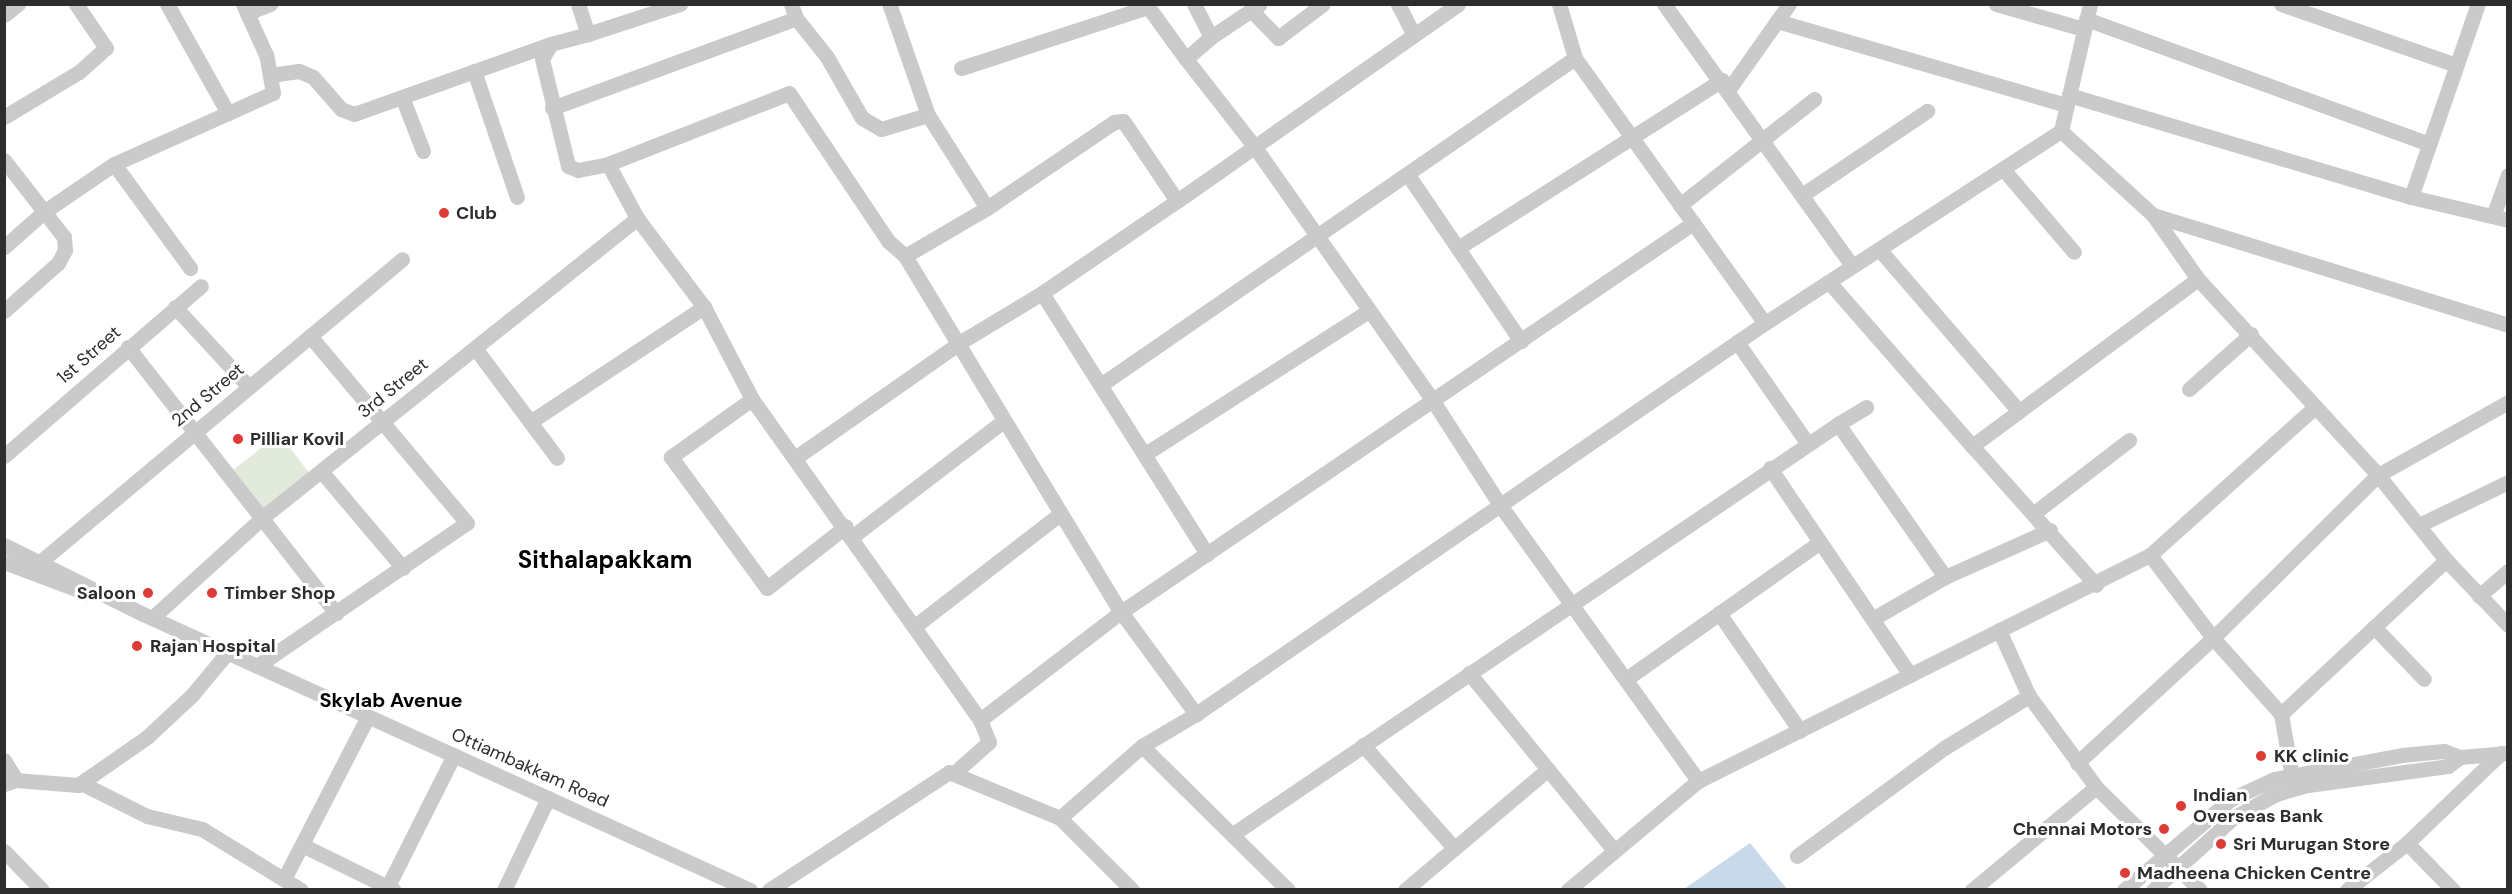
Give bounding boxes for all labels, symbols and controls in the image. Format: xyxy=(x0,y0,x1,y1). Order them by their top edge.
place label: Club xyxy=(456,202,497,224)
marker: Club xyxy=(437,206,451,220)
street label: 1st Street xyxy=(53,322,125,388)
street label: 3rd Street xyxy=(354,353,432,423)
street label: 2nd Street xyxy=(167,359,249,431)
place label: Pilliar Kovil xyxy=(250,428,344,450)
marker: Pilliar Kovil xyxy=(231,432,245,446)
district label: Sithalapakkam xyxy=(518,546,692,574)
place label: Saloon xyxy=(77,582,136,604)
place label: Timber Shop xyxy=(224,582,336,604)
marker: Saloon xyxy=(141,586,155,600)
marker: Timber Shop xyxy=(205,586,219,600)
place label: Rajan Hospital xyxy=(150,635,276,657)
marker: Rajan Hospital xyxy=(128,637,146,655)
district label: Skylab Avenue xyxy=(319,688,463,712)
street label: Ottiambakkam Road xyxy=(448,724,612,812)
place label: KK clinic xyxy=(2274,745,2349,767)
marker: KK clinic xyxy=(2252,747,2270,765)
place label: Indian Overseas Bank xyxy=(2193,785,2323,828)
marker: Indian Overseas Bank xyxy=(2174,799,2188,813)
place label: Chennai Motors xyxy=(2013,818,2152,840)
marker: Chennai Motors xyxy=(2157,822,2171,836)
place label: Sri Murugan Store xyxy=(2233,833,2390,855)
marker: Sri Murugan Store xyxy=(2214,837,2228,851)
place label: Madheena Chicken Centre xyxy=(2137,862,2371,884)
marker: Madheena Chicken Centre xyxy=(2118,866,2132,880)

